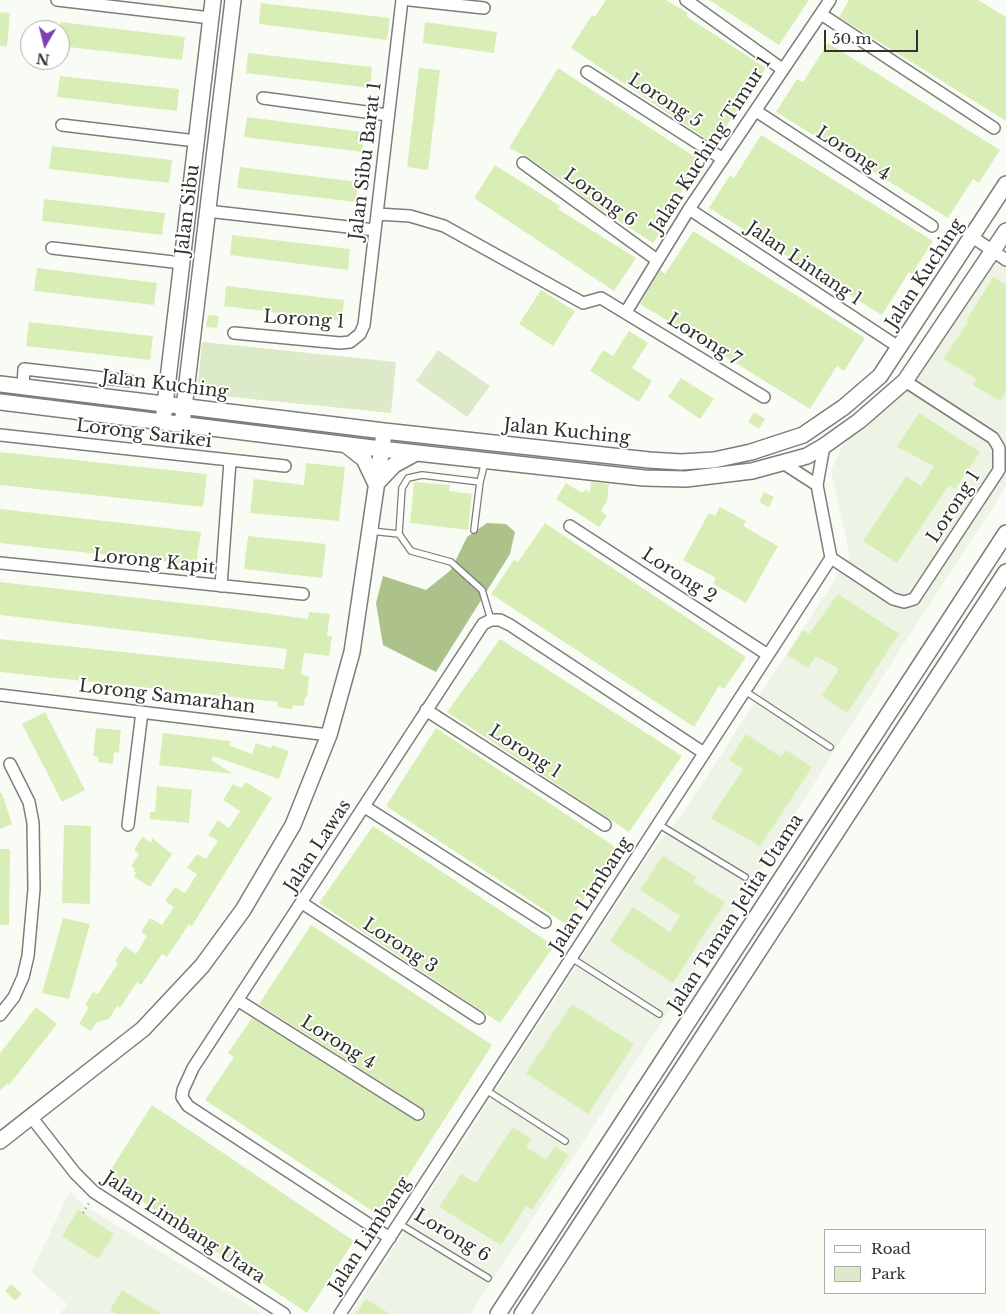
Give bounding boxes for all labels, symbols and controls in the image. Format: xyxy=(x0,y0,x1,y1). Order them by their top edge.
north arrow xyxy=(20,20,70,70)
scale bar xyxy=(826,20,920,52)
text: 50 m xyxy=(832,29,872,48)
text: N xyxy=(35,49,51,69)
street label: Jalan Kuching Timur 1 xyxy=(646,53,776,237)
street label: Lorong 5 xyxy=(624,69,706,133)
street label: Jalan Sibu Barat 1 xyxy=(346,81,386,241)
street label: Lorong 4 xyxy=(812,122,894,186)
street label: Jalan Sibu xyxy=(172,163,204,257)
street label: Lorong 6 xyxy=(559,164,641,232)
street label: Jalan Kuching xyxy=(881,215,969,333)
street label: Jalan Lintang 1 xyxy=(742,217,866,311)
street label: Lorong 1 xyxy=(263,306,345,334)
street label: Lorong 7 xyxy=(663,309,745,371)
street label: Jalan Kuching xyxy=(101,367,229,403)
street label: Lorong Sarikei xyxy=(75,415,213,453)
street label: Jalan Kuching xyxy=(503,415,631,449)
street label: Lorong 1 xyxy=(923,467,985,547)
street label: Lorong 2 xyxy=(638,544,720,608)
street label: Lorong Kapit xyxy=(92,545,216,579)
street label: Lorong Samarahan xyxy=(78,675,256,719)
street label: Lorong 1 xyxy=(485,721,565,783)
street label: Jalan Lawas xyxy=(280,796,356,896)
street label: Jalan Taman Jelita Utama xyxy=(664,810,808,1016)
street label: Jalan Limbang xyxy=(546,833,636,957)
street label: Lorong 3 xyxy=(359,914,441,978)
street label: Lorong 4 xyxy=(297,1012,379,1074)
street label: Jalan Limbang Utara xyxy=(99,1168,269,1288)
street label: Jalan Limbang xyxy=(325,1173,415,1297)
street label: Lorong 6 xyxy=(410,1205,494,1267)
legend xyxy=(824,1229,986,1294)
text: Road xyxy=(871,1239,911,1258)
text: Park xyxy=(871,1264,906,1283)

